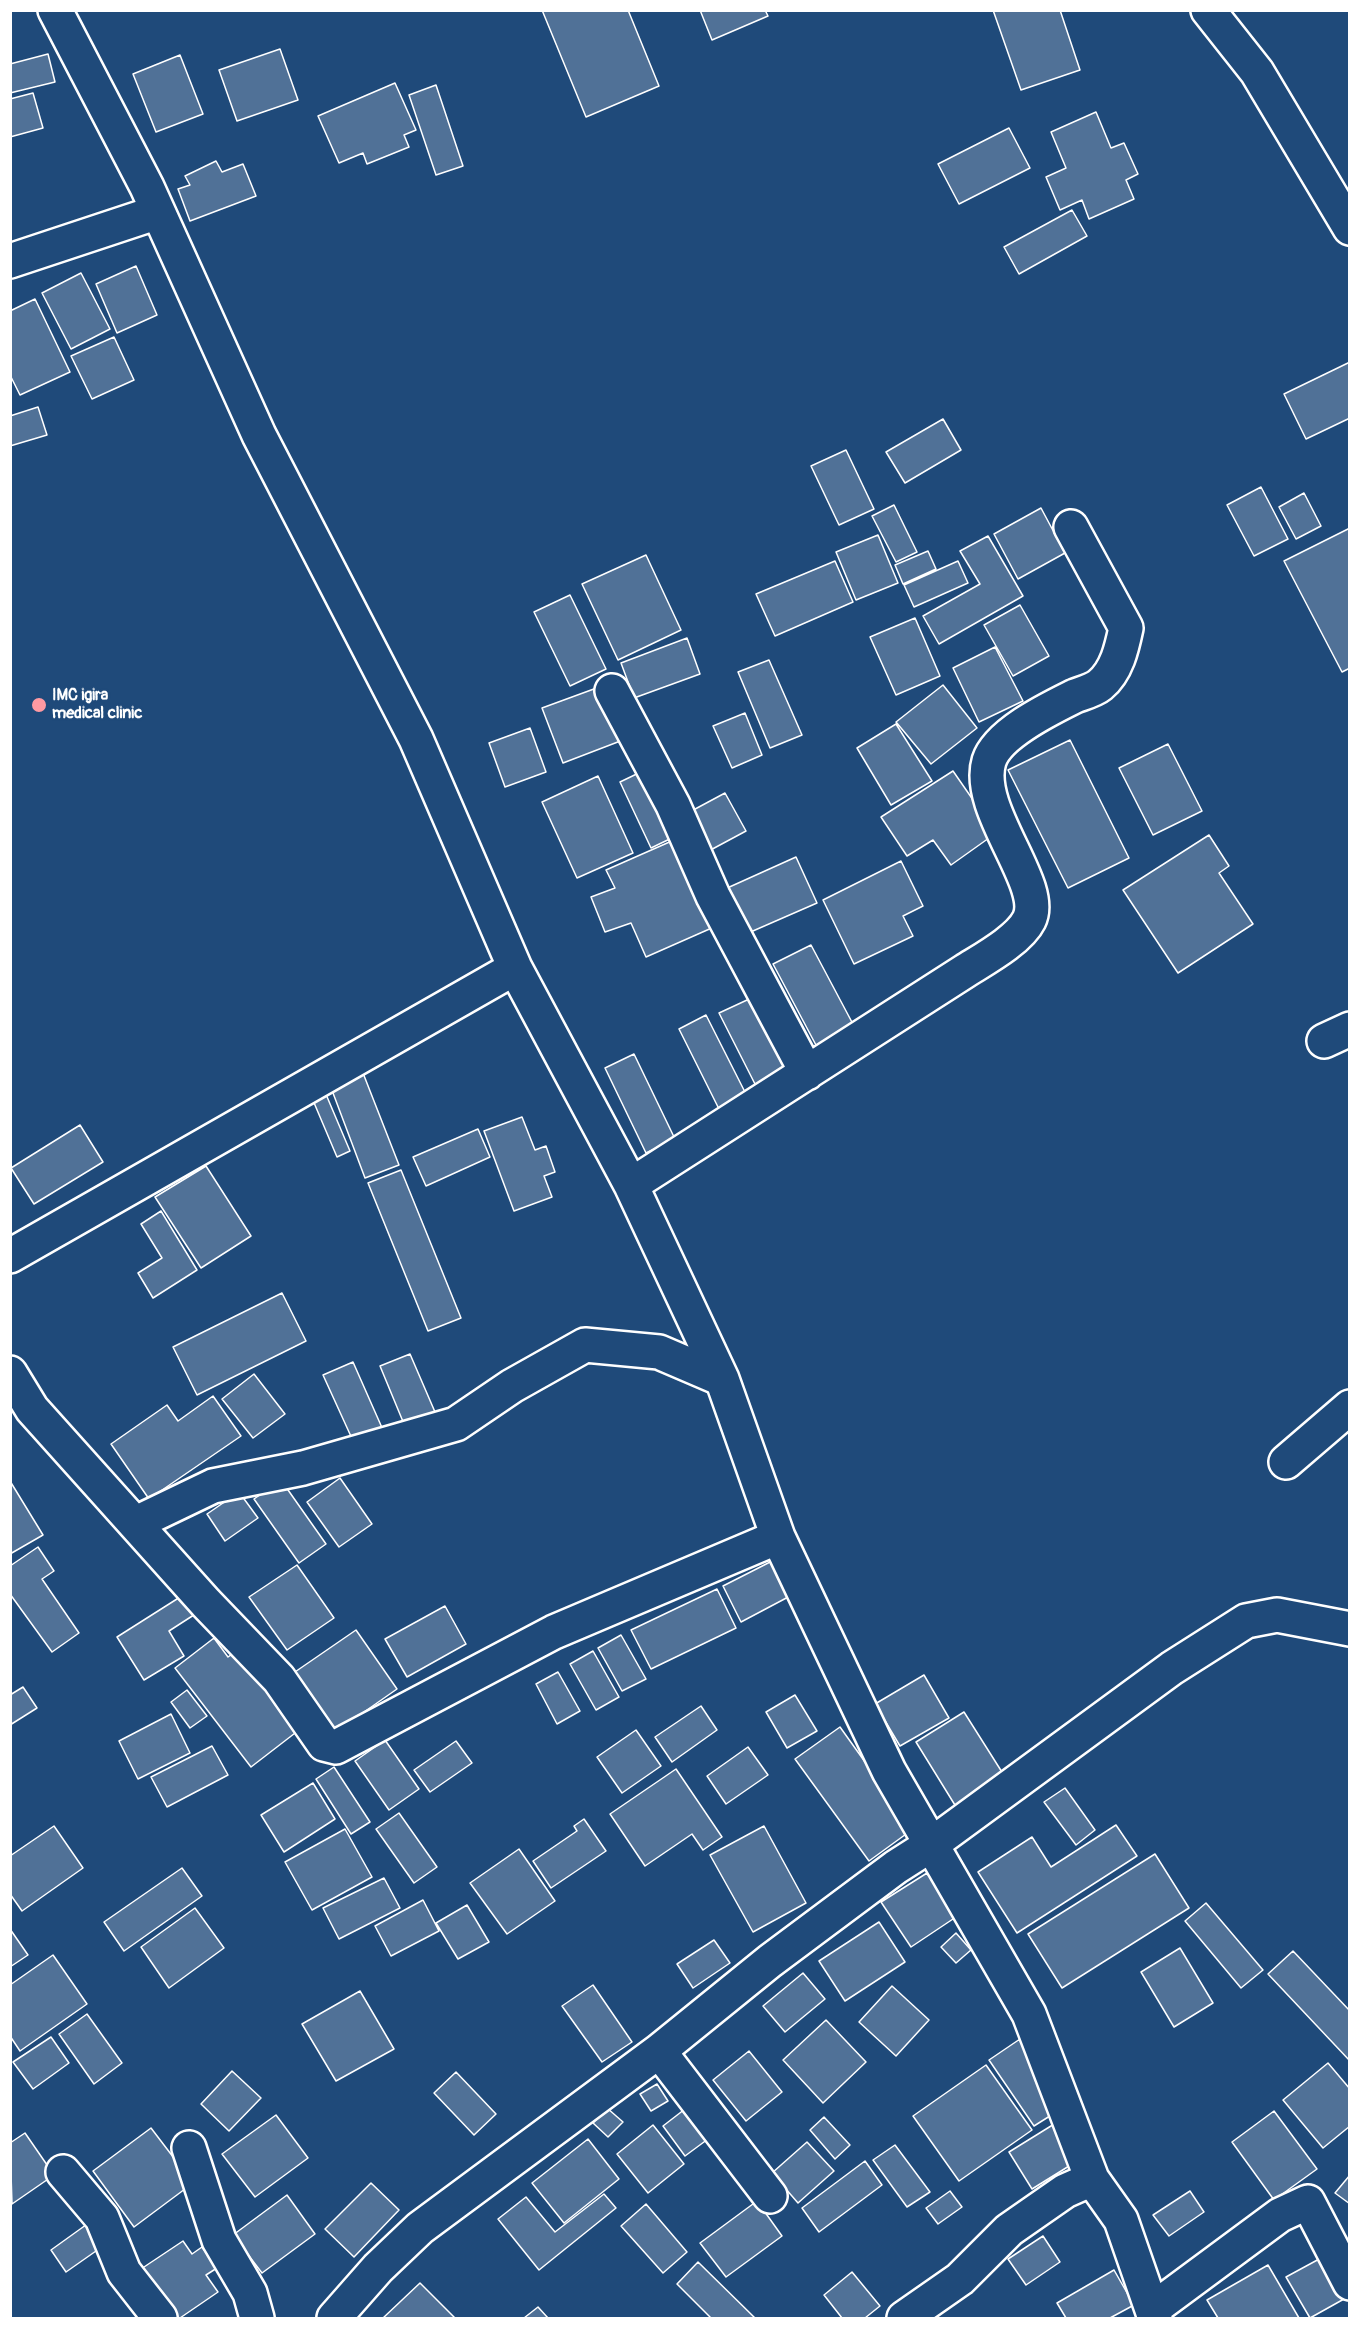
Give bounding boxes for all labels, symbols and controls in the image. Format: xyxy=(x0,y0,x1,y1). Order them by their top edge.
place label: IMC igira medical clinic xyxy=(52,686,142,724)
marker: IMC igira medical clinic xyxy=(30,696,48,714)

